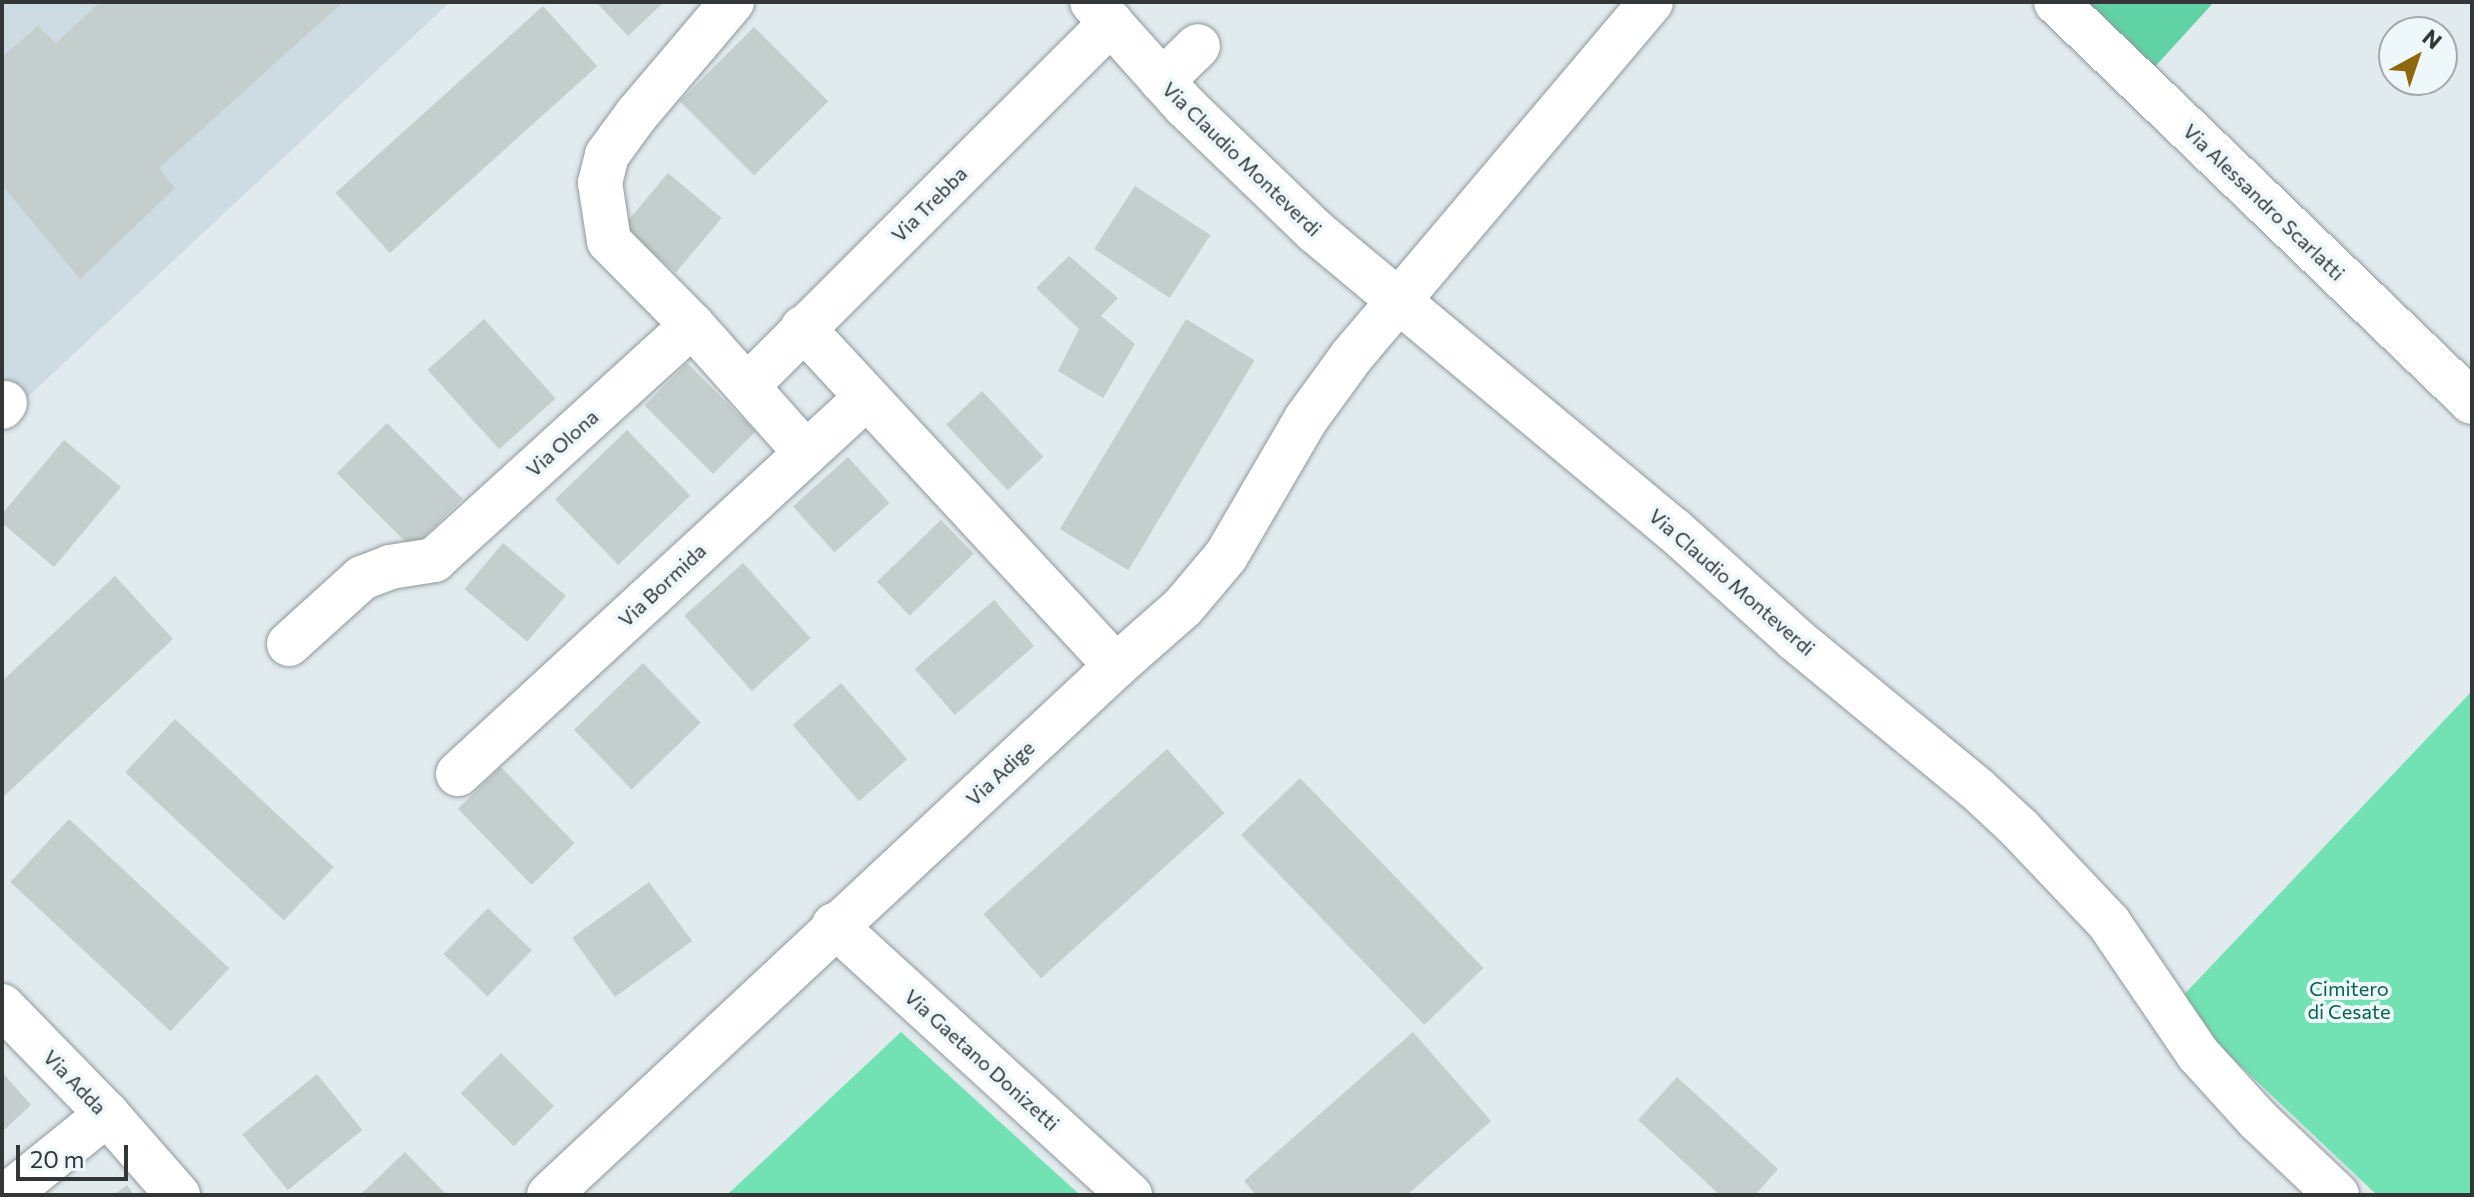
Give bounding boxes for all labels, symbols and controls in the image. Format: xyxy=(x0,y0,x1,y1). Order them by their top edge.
north arrow xyxy=(2378,16,2458,96)
text: N xyxy=(2417,23,2447,54)
street label: Via Claudio Monteverdi xyxy=(1158,77,1326,241)
street label: Via Alessandro Scarlatti xyxy=(2178,119,2350,285)
street label: Via Trebba xyxy=(886,161,972,247)
street label: Via Olona xyxy=(521,404,603,482)
street label: Via Claudio Monteverdi xyxy=(1644,504,1820,660)
street label: Via Bormida xyxy=(613,539,711,631)
street label: Via Adige xyxy=(961,735,1039,811)
park label: Cimitero di Cesate xyxy=(2308,977,2390,1024)
street label: Via Gaetano Donizetti xyxy=(900,984,1064,1136)
street label: Via Adda xyxy=(39,1045,111,1119)
scale bar xyxy=(20,1129,132,1179)
text: 20 m xyxy=(30,1144,84,1173)

